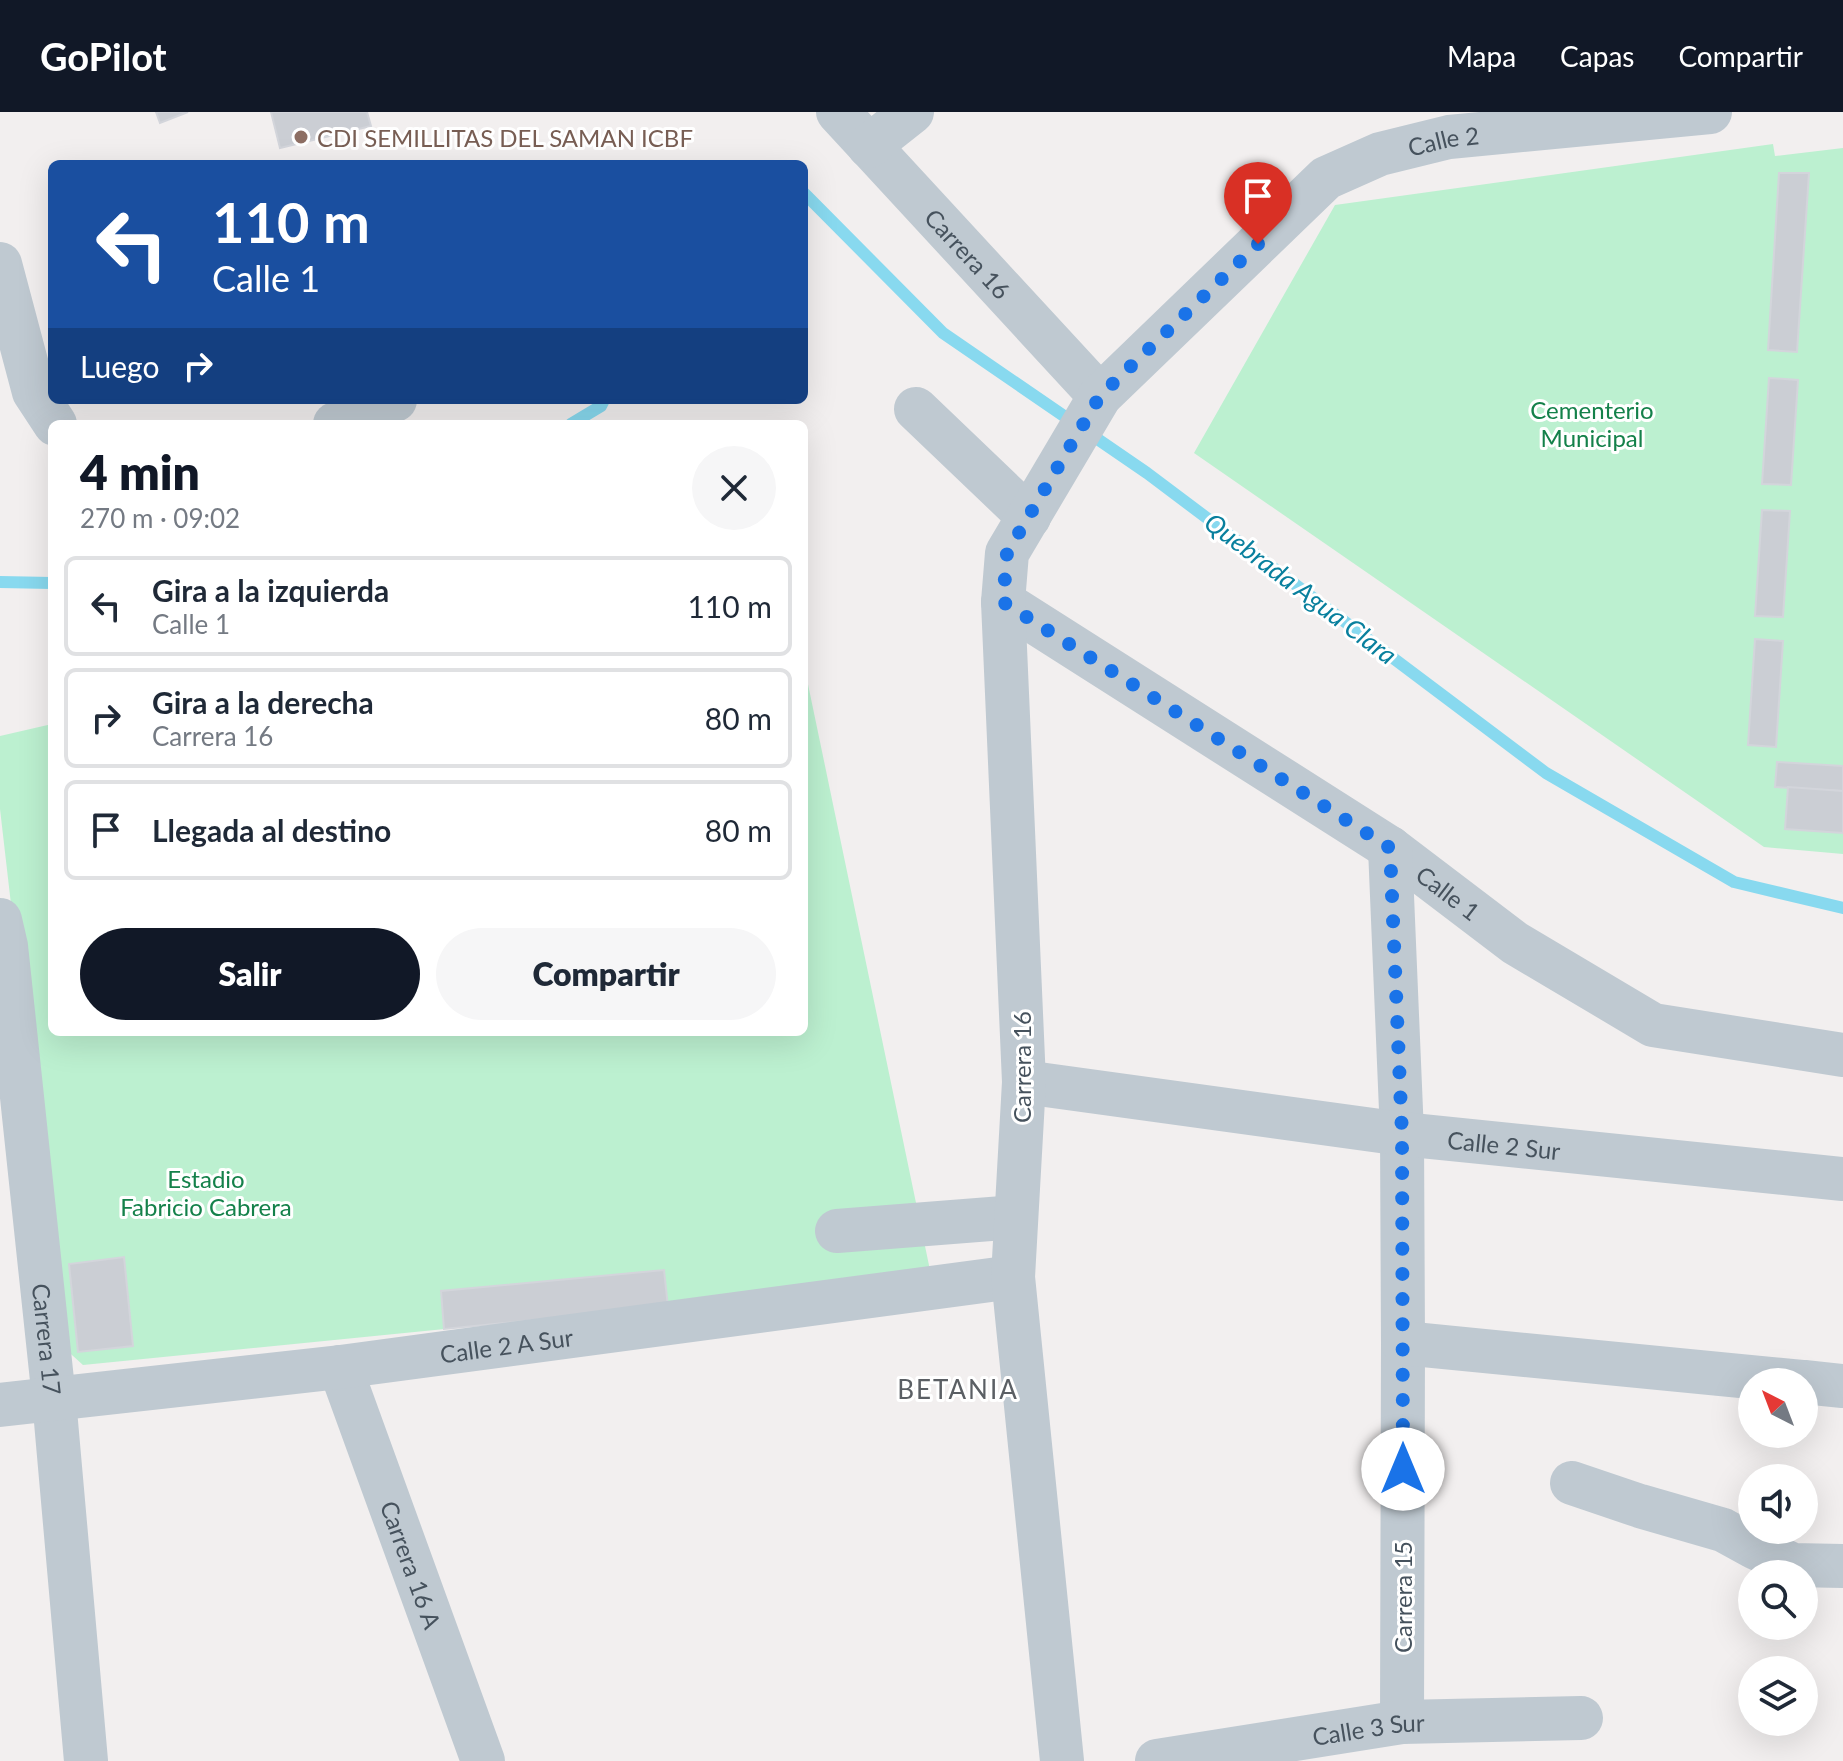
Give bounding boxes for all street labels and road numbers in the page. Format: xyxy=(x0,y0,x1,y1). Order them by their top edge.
street label: Calle 2 xyxy=(1405,120,1480,161)
street label: Carrera 16 xyxy=(920,202,1017,304)
street label: Calle 1 xyxy=(1411,859,1486,926)
street label: Carrera 16 xyxy=(1007,1011,1036,1123)
street label: Calle 2 Sur xyxy=(1446,1124,1562,1165)
street label: Carrera 17 xyxy=(27,1282,68,1396)
street label: Calle 2 A Sur xyxy=(438,1321,575,1368)
street label: Carrera 16 A xyxy=(375,1497,448,1633)
street label: Carrera 15 xyxy=(1388,1541,1417,1653)
street label: Calle 3 Sur xyxy=(1310,1707,1425,1751)

